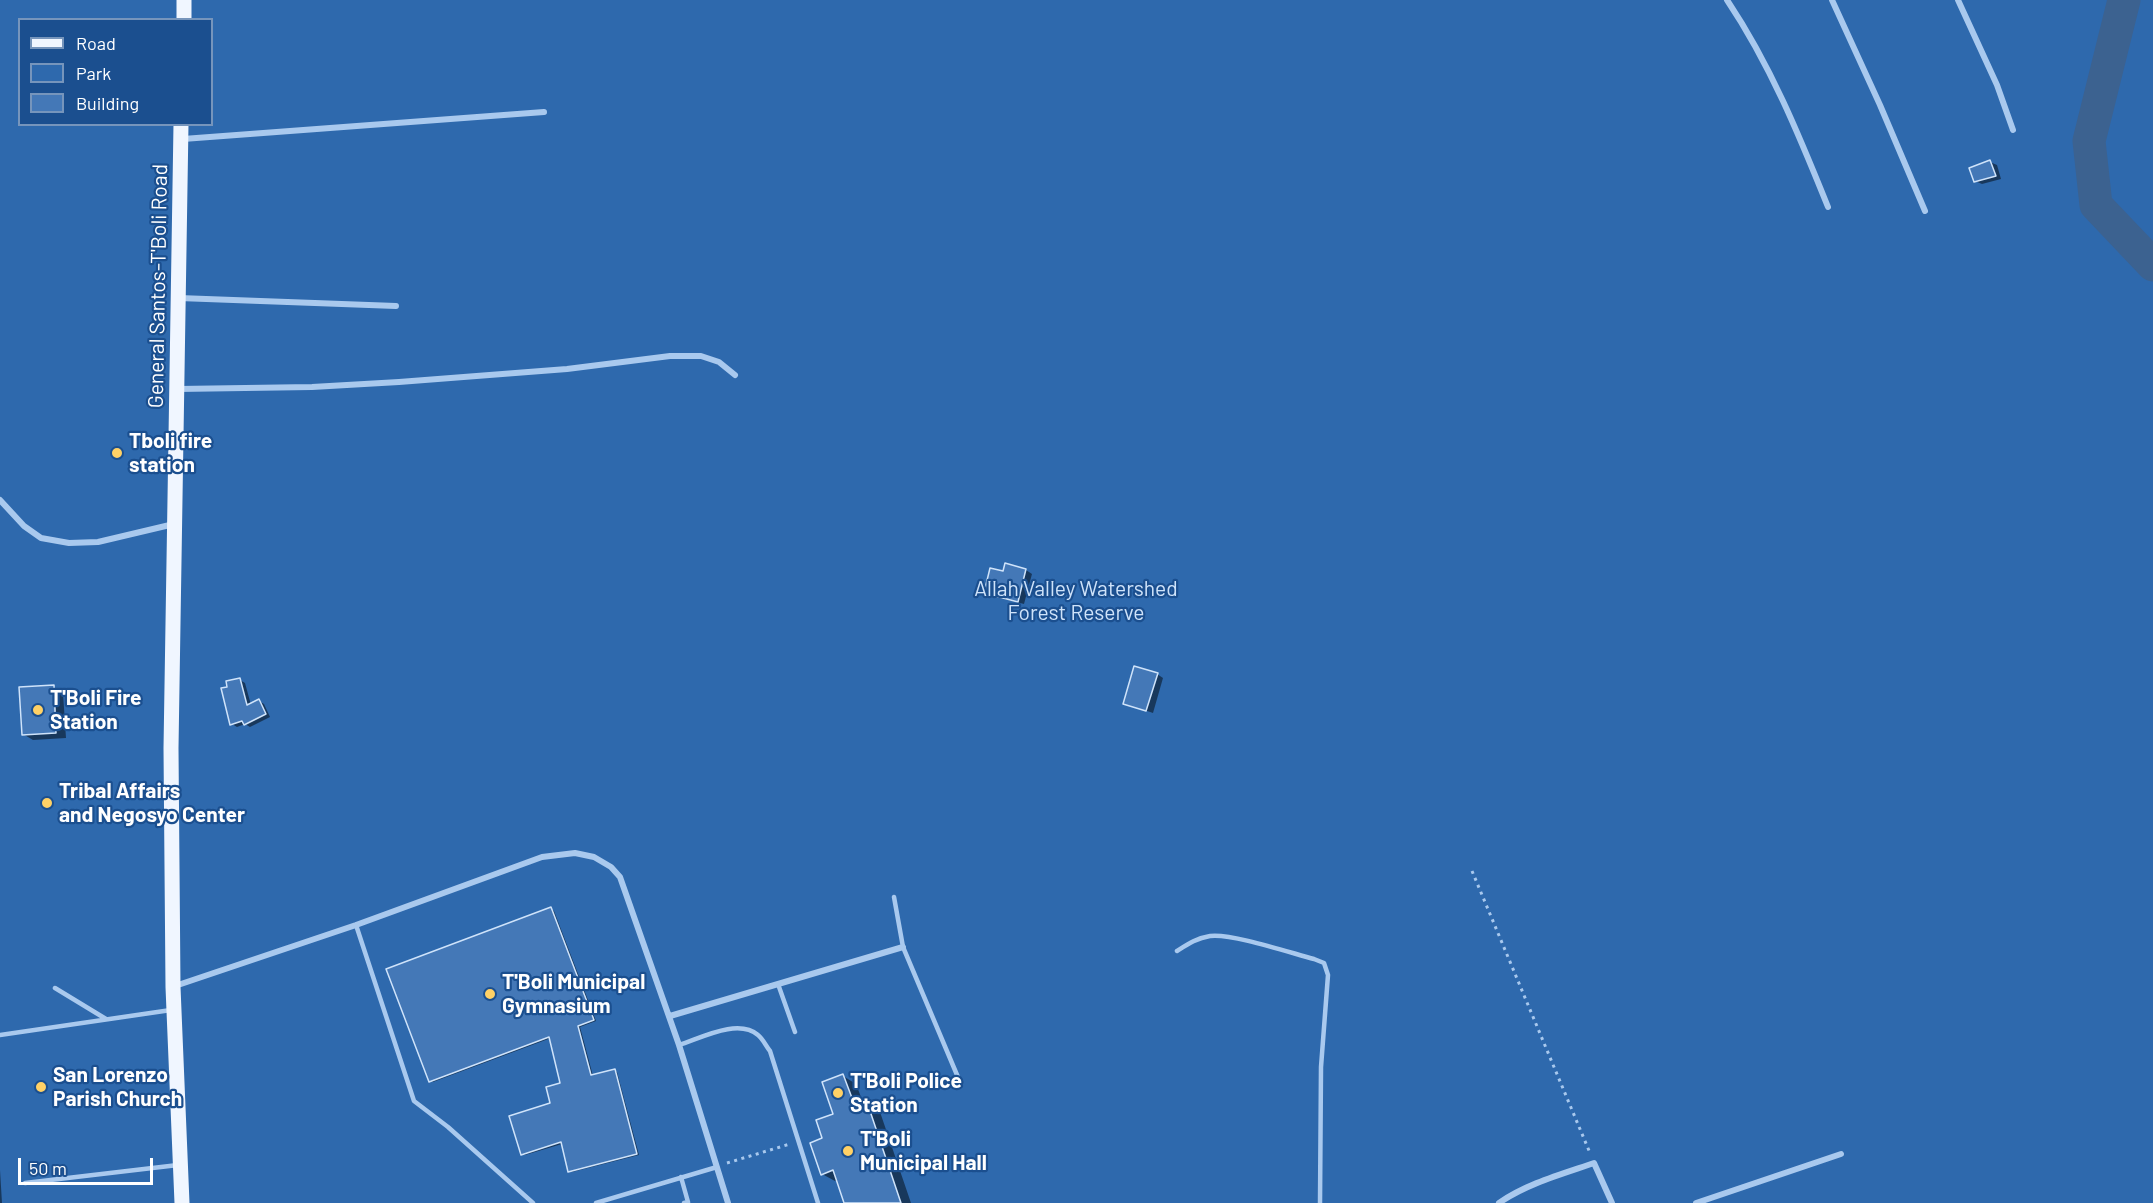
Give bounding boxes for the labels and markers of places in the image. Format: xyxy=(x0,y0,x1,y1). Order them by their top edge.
place label: Tboli fire station xyxy=(129,428,212,478)
marker: Tboli fire station xyxy=(110,446,124,460)
place label: T'Boli Fire Station xyxy=(50,685,142,735)
marker: T'Boli Fire Station xyxy=(31,703,45,717)
place label: Tribal Affairs and Negosyo Center xyxy=(59,778,245,828)
marker: Tribal Affairs and Negosyo Center xyxy=(40,796,54,810)
place label: T'Boli Municipal Gymnasium xyxy=(502,969,645,1019)
marker: T'Boli Municipal Gymnasium xyxy=(483,987,497,1001)
place label: San Lorenzo Parish Church xyxy=(53,1062,182,1112)
place label: T'Boli Police Station xyxy=(850,1068,962,1118)
marker: San Lorenzo Parish Church xyxy=(34,1080,48,1094)
marker: T'Boli Police Station xyxy=(831,1086,845,1100)
place label: T'Boli Municipal Hall xyxy=(860,1126,987,1176)
marker: T'Boli Municipal Hall xyxy=(841,1144,855,1158)

